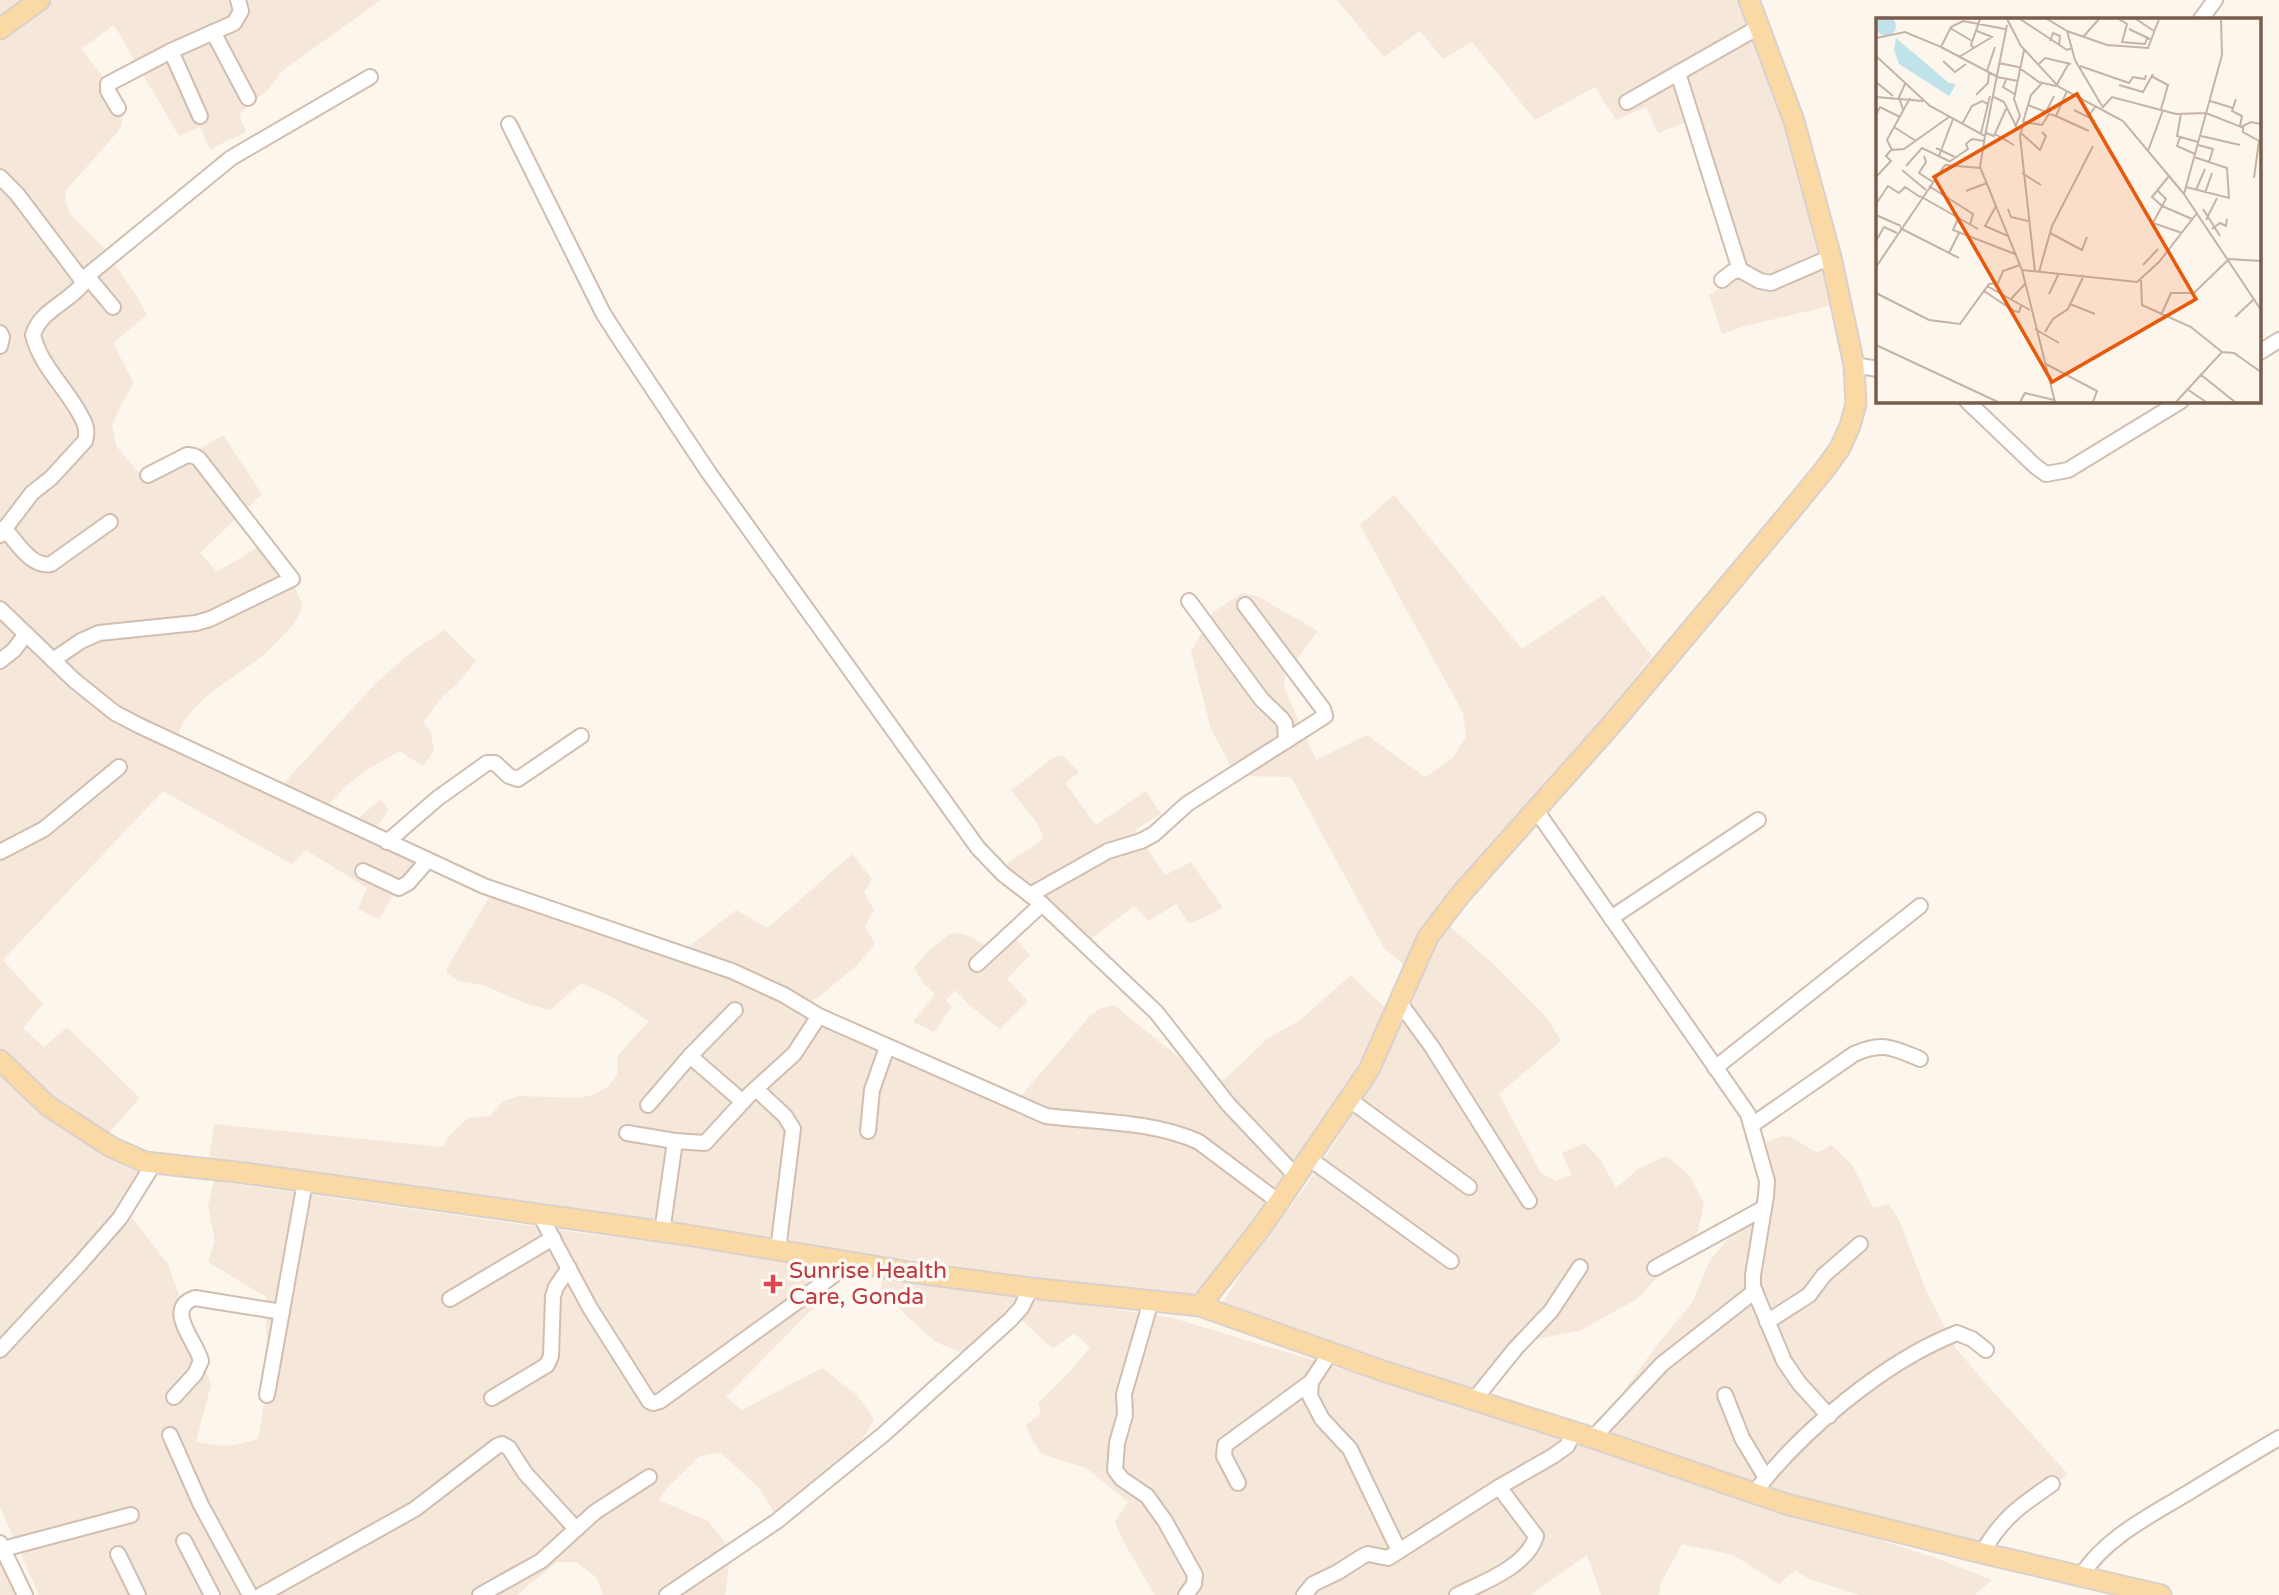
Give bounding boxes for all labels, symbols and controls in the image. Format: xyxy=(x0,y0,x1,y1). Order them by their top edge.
inset map xyxy=(1876,18,2262,402)
place label: Sunrise Health Care, Gonda xyxy=(789,1257,947,1311)
marker: Sunrise Health Care, Gonda xyxy=(763,1274,783,1294)

